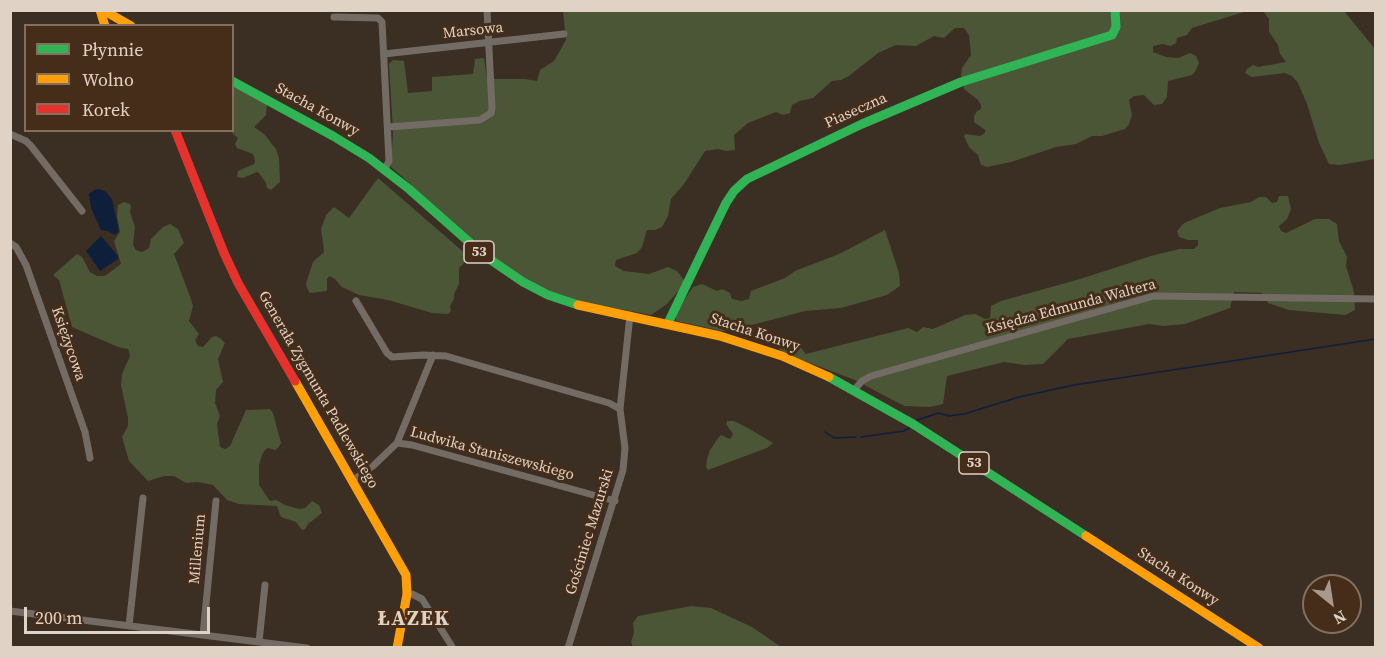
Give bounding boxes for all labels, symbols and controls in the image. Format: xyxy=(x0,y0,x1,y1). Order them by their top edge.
street label: Marsowa xyxy=(442,19,504,43)
legend xyxy=(24,24,234,132)
text: Płynnie xyxy=(82,37,143,62)
text: Wolno xyxy=(82,67,134,92)
street label: Stacha Konwy xyxy=(272,80,362,140)
street label: Piaseczna xyxy=(822,89,890,133)
text: Korek xyxy=(82,97,130,122)
road number: 53 xyxy=(464,241,494,263)
street label: Księdza Edmunda Waltera xyxy=(984,276,1158,338)
street label: Generała Zygmunta Padlewskiego xyxy=(254,288,382,492)
street label: Księżycowa xyxy=(47,305,89,383)
street label: Stacha Konwy xyxy=(708,310,802,356)
street label: Ludwika Staniszewskiego xyxy=(408,423,576,485)
road number: 53 xyxy=(959,452,989,474)
street label: Gościniec Mazurski xyxy=(562,467,618,597)
street label: Millenium xyxy=(186,513,210,585)
street label: Stacha Konwy xyxy=(1134,544,1222,610)
north arrow xyxy=(1302,574,1362,634)
scale bar xyxy=(27,595,213,633)
text: 200 m xyxy=(35,605,82,630)
text: N xyxy=(1329,605,1351,630)
district label: ŁAZEK xyxy=(378,607,450,633)

